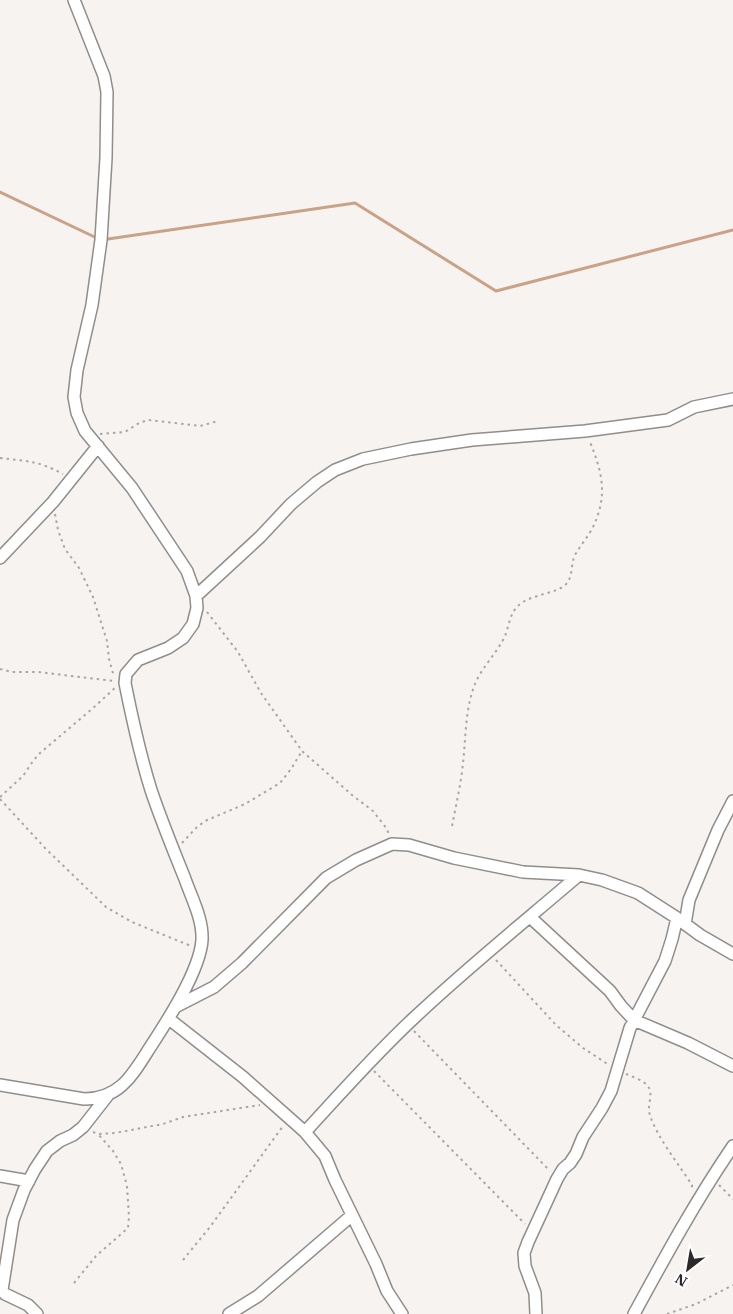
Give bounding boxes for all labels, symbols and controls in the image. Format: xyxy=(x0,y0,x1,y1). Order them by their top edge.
north arrow xyxy=(663,1244,713,1294)
text: N xyxy=(672,1270,691,1291)

